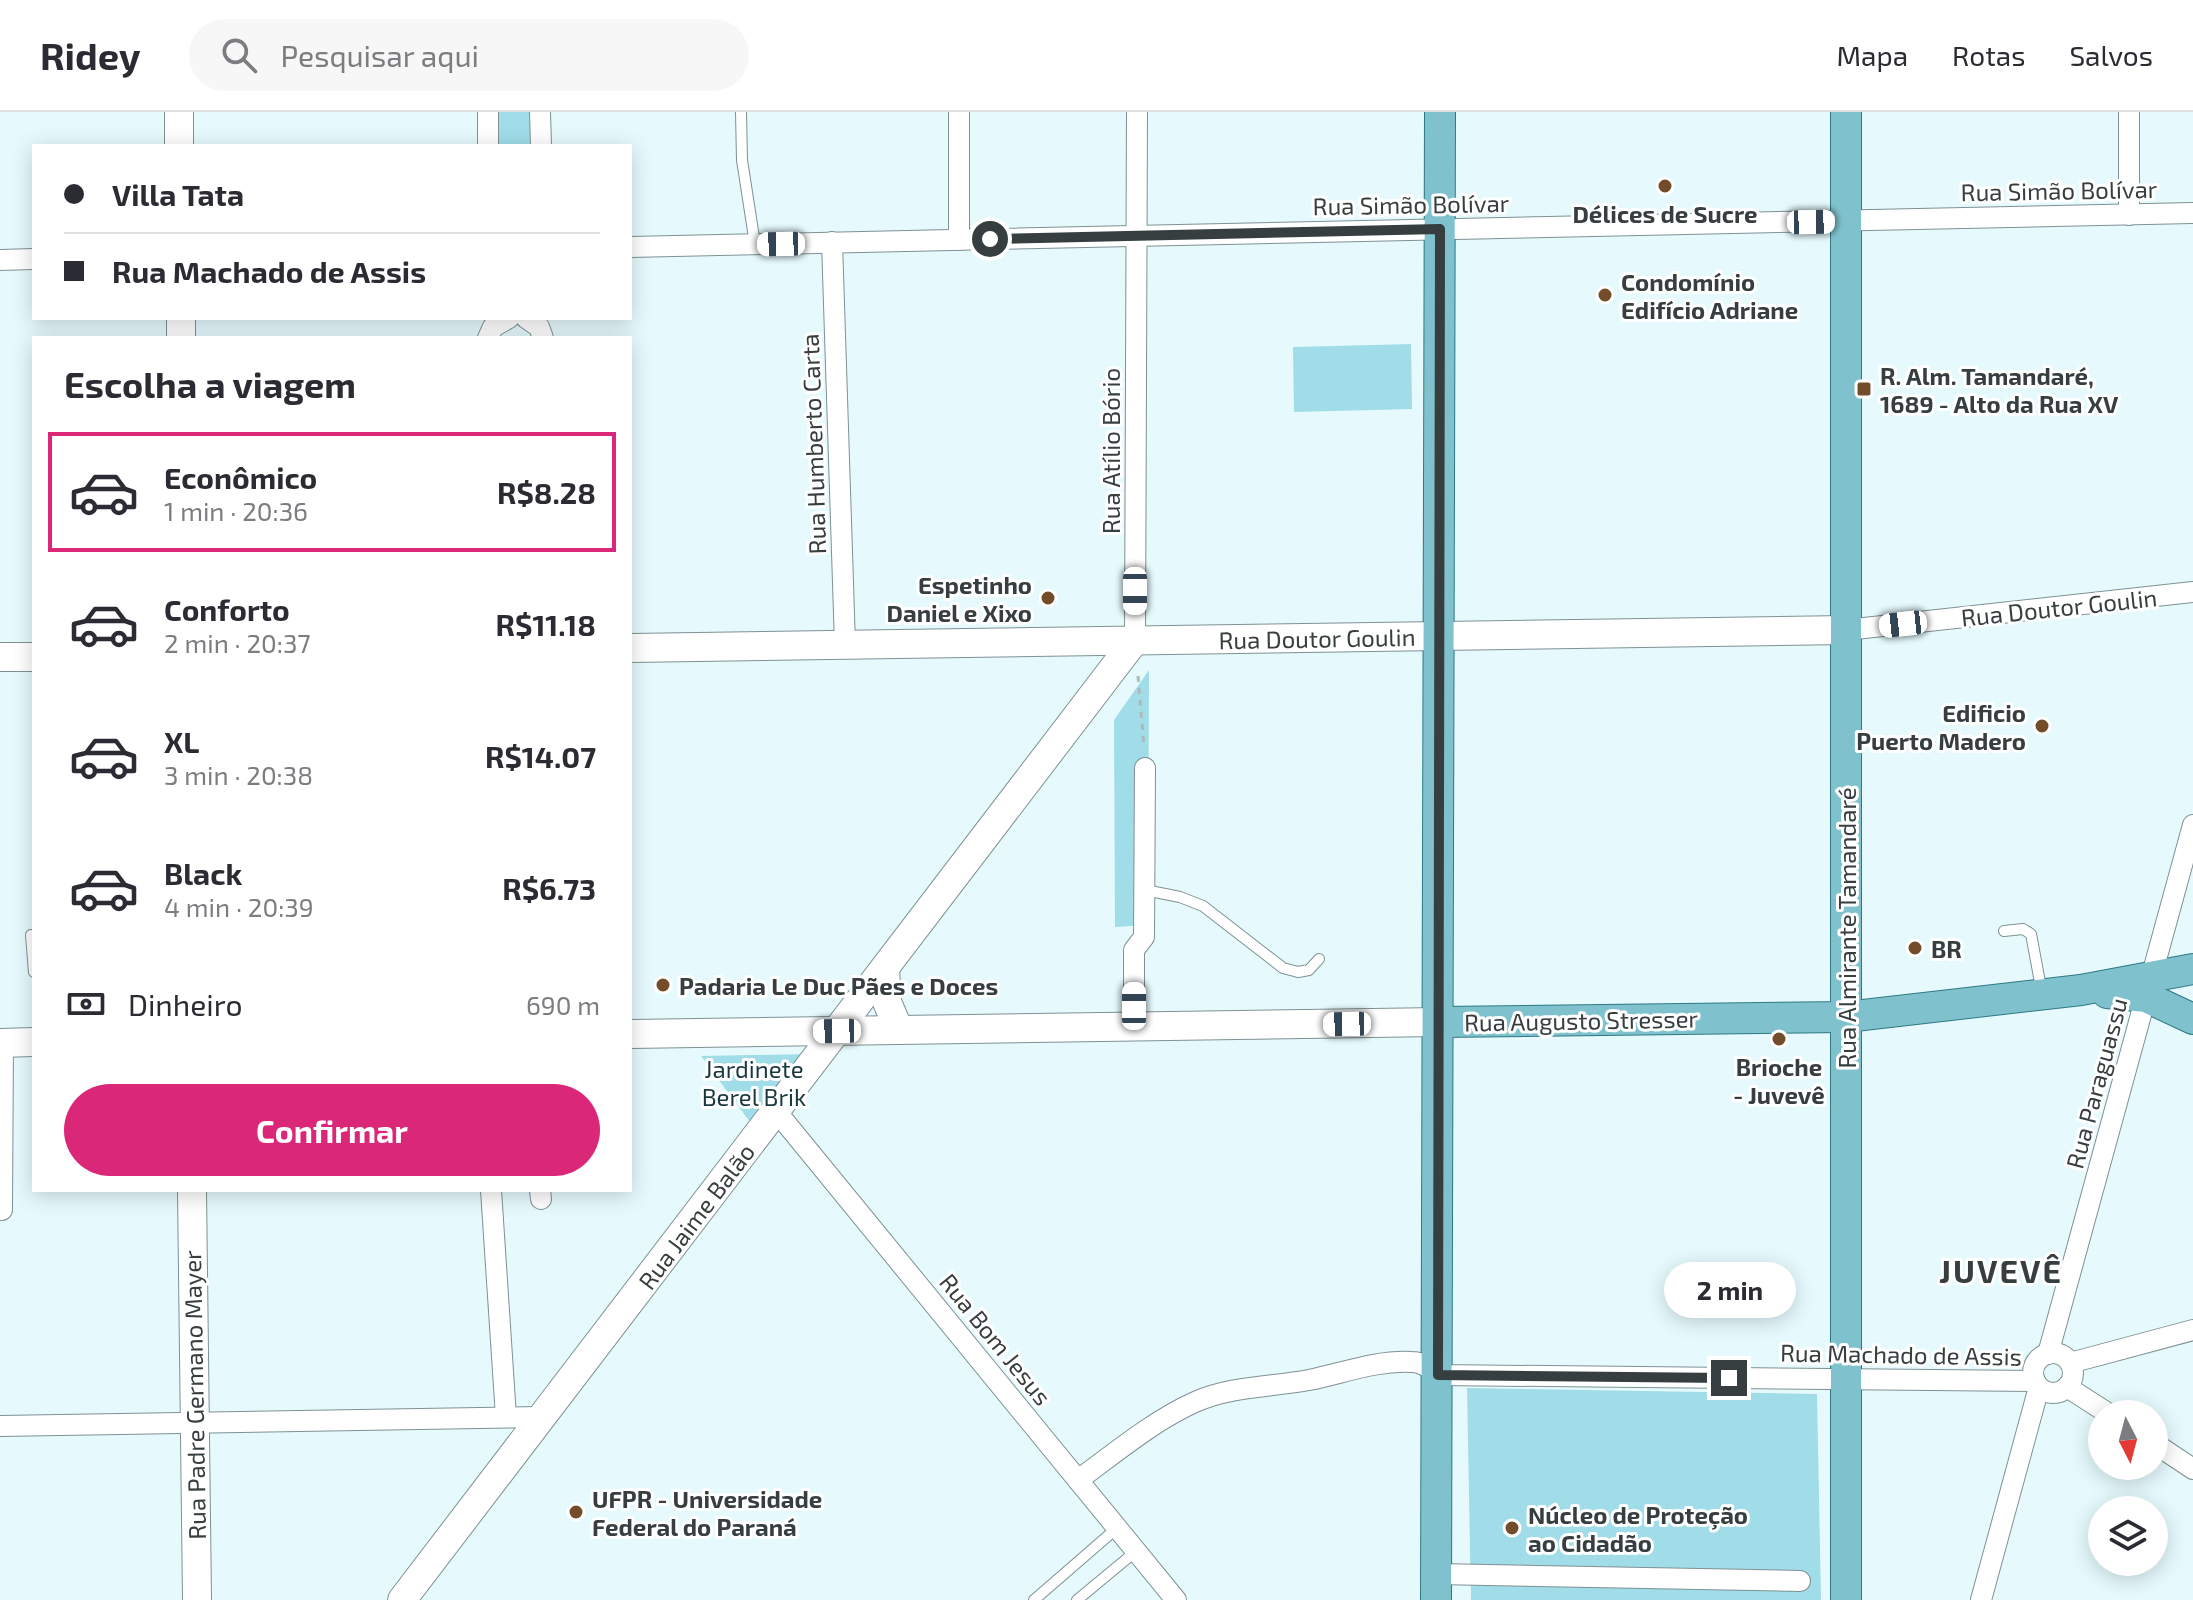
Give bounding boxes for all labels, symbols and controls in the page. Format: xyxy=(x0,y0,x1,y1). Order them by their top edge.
search box xyxy=(189,19,749,91)
text: Ridey xyxy=(40,32,141,78)
icon: search xyxy=(217,33,261,77)
text: Pesquisar aqui xyxy=(281,37,479,73)
text: Mapa xyxy=(1837,38,1908,72)
text: Rotas xyxy=(1952,38,2025,72)
text: Salvos xyxy=(2069,38,2153,72)
street label: Rua Simão Bolívar xyxy=(1960,174,2158,206)
text: Villa Tata xyxy=(112,176,244,212)
marker: Délices de Sucre xyxy=(1656,177,1674,195)
street label: Rua Simão Bolívar xyxy=(1312,188,1510,220)
place label: Délices de Sucre xyxy=(1572,199,1758,228)
car xyxy=(1787,210,1835,234)
route start xyxy=(972,221,1008,257)
car xyxy=(757,232,805,256)
text: Rua Machado de Assis xyxy=(112,253,426,289)
place label: Condomínio Edifício Adriane xyxy=(1621,267,1798,324)
marker: Condomínio Edifício Adriane xyxy=(1596,286,1614,304)
street label: Rua Humberto Carta xyxy=(795,333,831,555)
place label: R. Alm. Tamandaré, 1689 - Alto da Rua XV xyxy=(1880,361,2119,418)
text: Escolha a viagem xyxy=(64,362,356,405)
street label: Rua Atílio Bório xyxy=(1096,368,1125,534)
marker: R. Alm. Tamandaré, 1689 - Alto da Rua XV xyxy=(1855,380,1873,398)
icon: car xyxy=(68,456,140,528)
text: Econômico xyxy=(164,459,317,495)
text: R$8.28 xyxy=(497,474,596,510)
text: 1 min · 20:36 xyxy=(164,495,308,526)
car xyxy=(1123,567,1147,615)
place label: Espetinho Daniel e Xixo xyxy=(887,570,1032,627)
street label: Rua Doutor Goulin xyxy=(1960,582,2158,632)
icon: car xyxy=(68,588,140,660)
marker: Espetinho Daniel e Xixo xyxy=(1039,589,1057,607)
text: Conforto xyxy=(164,591,290,627)
text: R$11.18 xyxy=(496,606,596,642)
car xyxy=(1878,610,1928,638)
street label: Rua Doutor Goulin xyxy=(1218,622,1416,654)
text: 2 min · 20:37 xyxy=(164,627,311,658)
place label: Edificio Puerto Madero xyxy=(1856,698,2026,755)
marker: Edificio Puerto Madero xyxy=(2033,717,2051,735)
icon: car xyxy=(68,720,140,792)
text: XL xyxy=(164,723,199,759)
text: R$14.07 xyxy=(485,738,596,774)
text: 3 min · 20:38 xyxy=(164,759,313,790)
street label: Rua Almirante Tamandaré xyxy=(1832,787,1861,1069)
icon: car xyxy=(68,852,140,924)
text: Black xyxy=(164,855,242,891)
text: R$6.73 xyxy=(502,870,596,906)
text: 4 min · 20:39 xyxy=(164,891,314,922)
place label: BR xyxy=(1931,934,1962,963)
marker: BR xyxy=(1906,939,1924,957)
place label: Padaria Le Duc Pães e Doces xyxy=(679,971,998,1000)
marker: Padaria Le Duc Pães e Doces xyxy=(654,976,672,994)
icon: cash xyxy=(64,982,108,1026)
car xyxy=(1122,982,1146,1030)
text: Dinheiro xyxy=(128,986,242,1022)
text: 690 m xyxy=(526,989,600,1020)
street label: Rua Paraguassu xyxy=(2059,995,2133,1171)
street label: Rua Augusto Stresser xyxy=(1464,1003,1699,1037)
car xyxy=(1323,1012,1371,1036)
car xyxy=(813,1019,861,1043)
marker: Brioche - Juvevê xyxy=(1770,1030,1788,1048)
place label: Brioche - Juvevê xyxy=(1733,1052,1825,1109)
park label: Jardinete Berel Brik xyxy=(702,1054,806,1111)
button: Confirmar xyxy=(64,1084,600,1176)
street label: Rua Jaime Balão xyxy=(632,1137,760,1295)
street label: Rua Padre Germano Mayer xyxy=(177,1250,211,1540)
district label: JUVEVÊ xyxy=(1939,1251,2063,1289)
callout: 2 min xyxy=(1663,1262,1795,1318)
street label: Rua Bom Jesus xyxy=(934,1267,1058,1411)
text: 2 min xyxy=(1697,1274,1763,1305)
street label: Rua Machado de Assis xyxy=(1780,1337,2022,1371)
route end xyxy=(1711,1360,1747,1396)
north arrow xyxy=(2088,1400,2168,1480)
map controls xyxy=(2088,1400,2168,1576)
place label: UFPR - Universidade Federal do Paraná xyxy=(592,1484,822,1541)
button: layers xyxy=(2088,1496,2168,1576)
place label: Núcleo de Proteção ao Cidadão xyxy=(1528,1500,1748,1557)
marker: UFPR - Universidade Federal do Paraná xyxy=(567,1503,585,1521)
marker: Núcleo de Proteção ao Cidadão xyxy=(1503,1519,1521,1537)

